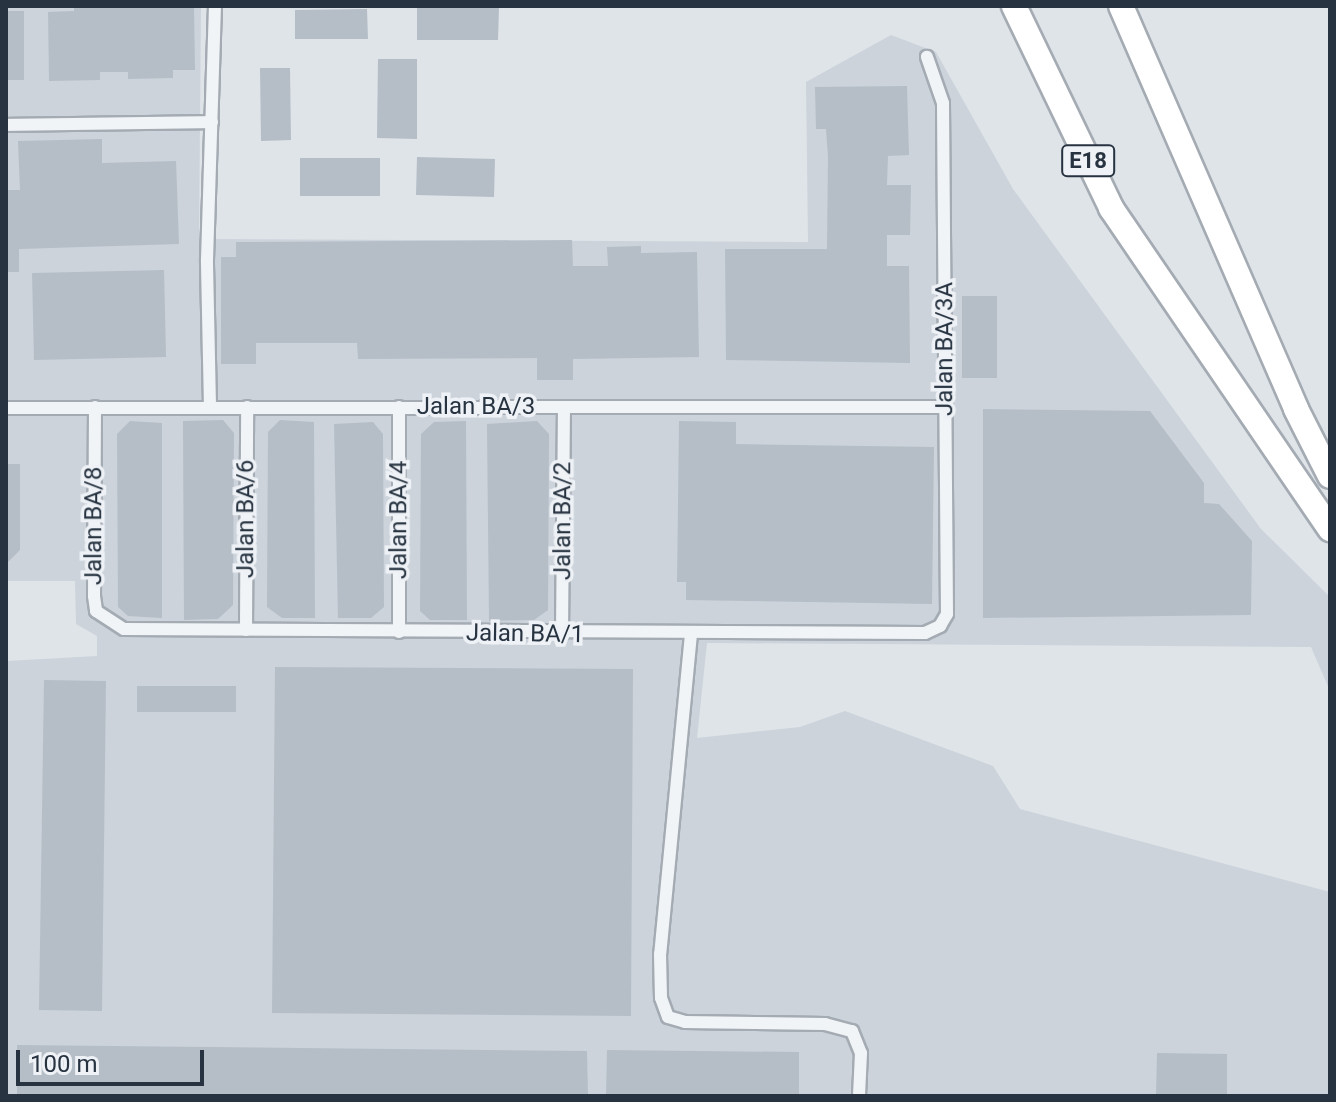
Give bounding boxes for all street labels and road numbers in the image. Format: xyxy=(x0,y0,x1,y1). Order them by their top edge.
road number: E18 xyxy=(1060,143,1116,179)
street label: Jalan BA/3A xyxy=(931,282,959,416)
street label: Jalan BA/3 xyxy=(417,393,535,421)
street label: Jalan BA/6 xyxy=(232,460,260,578)
street label: Jalan BA/4 xyxy=(385,461,413,579)
street label: Jalan BA/2 xyxy=(549,462,577,580)
street label: Jalan BA/8 xyxy=(80,467,108,585)
street label: Jalan BA/1 xyxy=(466,619,584,649)

